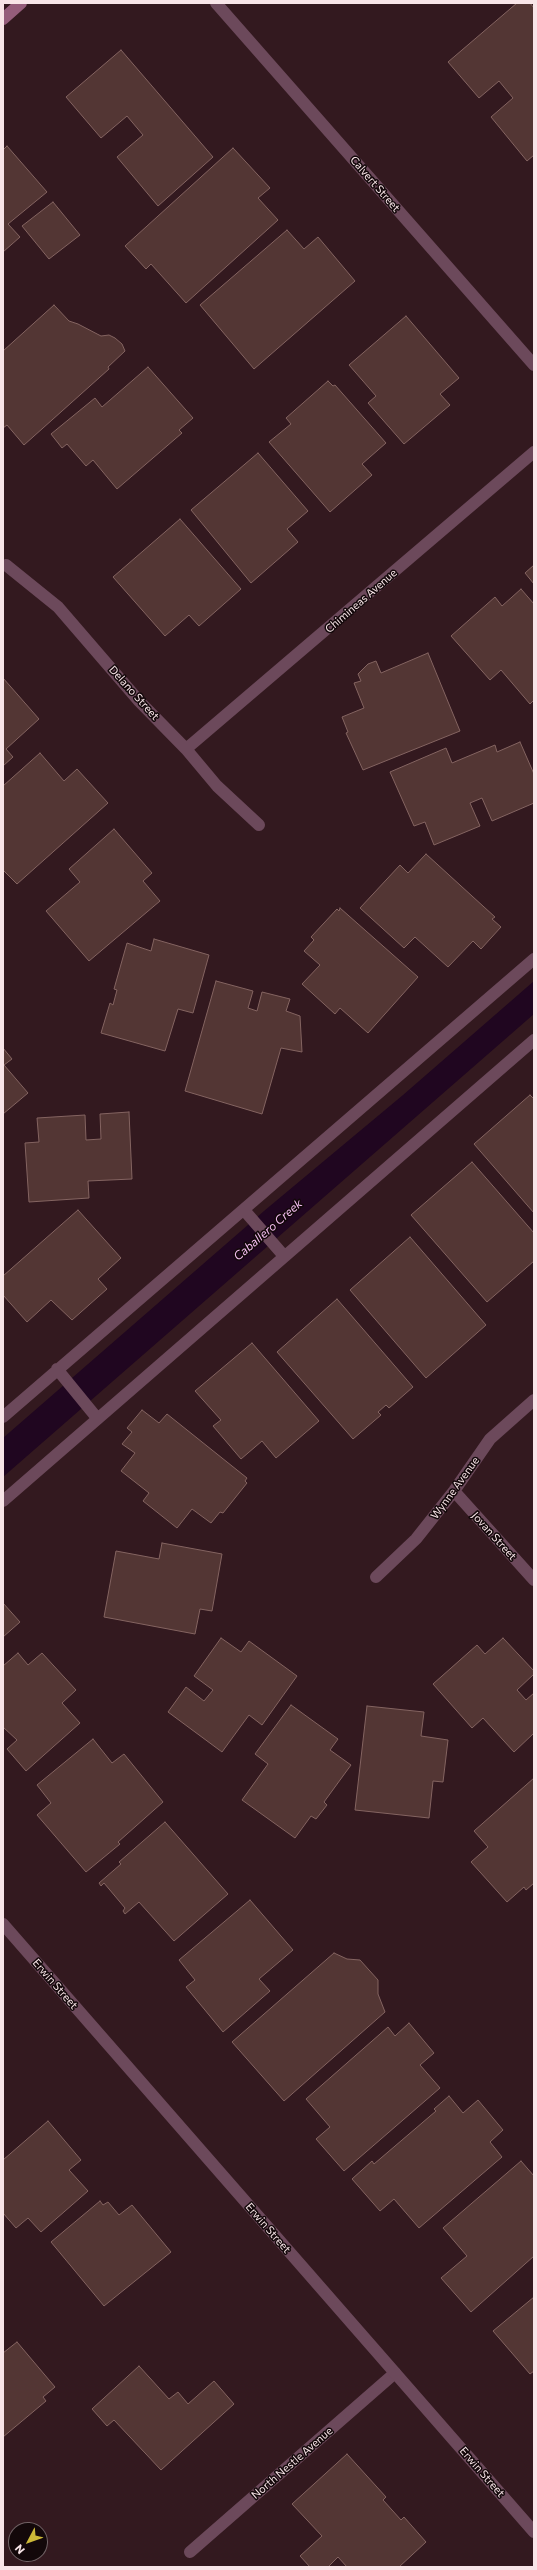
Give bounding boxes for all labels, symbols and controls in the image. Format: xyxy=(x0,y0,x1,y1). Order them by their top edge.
street label: Calvert Street xyxy=(347,153,403,215)
street label: Chimineas Avenue xyxy=(322,566,400,636)
street label: Delano Street xyxy=(106,663,162,723)
water label: Caballero Creek xyxy=(231,1196,305,1264)
street label: Wynne Avenue xyxy=(428,1454,482,1522)
street label: Jovan Street xyxy=(469,1509,519,1563)
street label: Erwin Street xyxy=(30,1956,80,2012)
street label: Erwin Street xyxy=(243,2200,293,2256)
street label: North Nestle Avenue xyxy=(249,2424,335,2502)
street label: Erwin Street xyxy=(457,2444,507,2500)
north arrow xyxy=(8,2522,48,2562)
text: N xyxy=(12,2542,27,2557)

